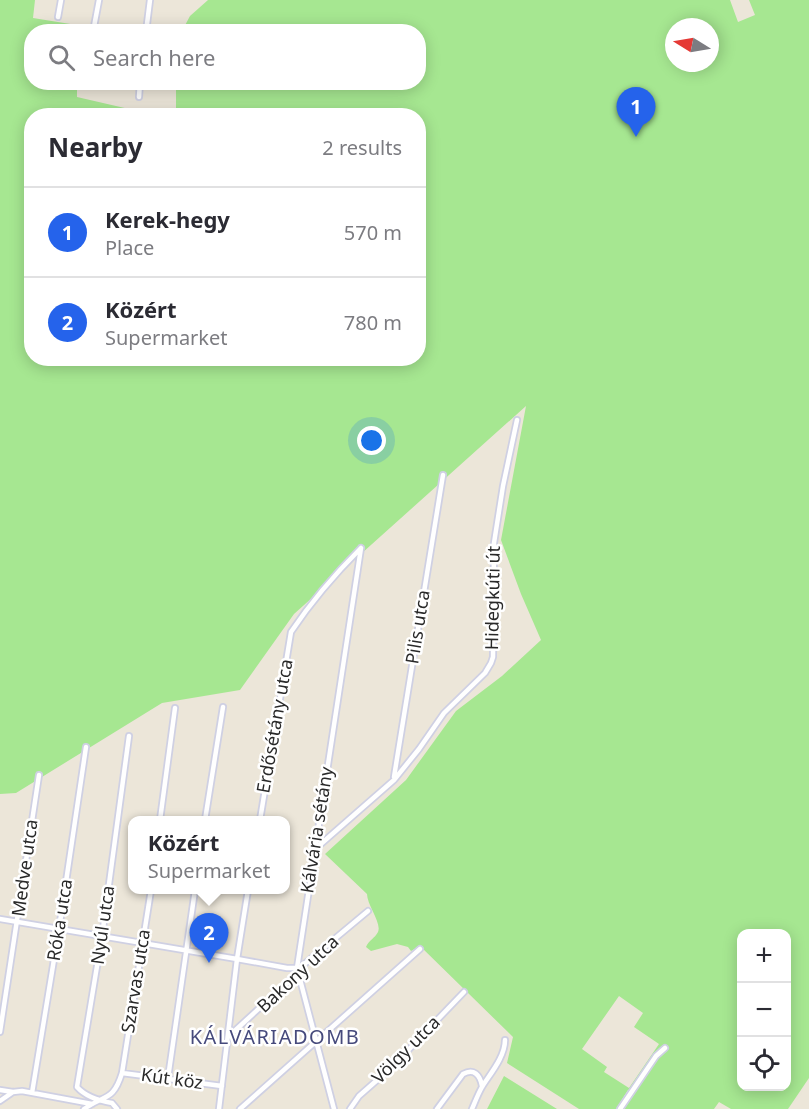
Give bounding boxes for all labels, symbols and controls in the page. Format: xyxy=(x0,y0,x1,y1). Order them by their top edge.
north arrow xyxy=(665,18,719,72)
search box xyxy=(24,24,426,90)
icon: search xyxy=(45,41,78,74)
text: Search here xyxy=(93,42,215,72)
pin: 1 xyxy=(616,88,656,137)
text: Nearby xyxy=(48,129,143,165)
text: 2 results xyxy=(322,134,402,161)
text: Kerek-hegy xyxy=(105,204,230,234)
text: 1 xyxy=(62,219,73,246)
text: 570 m xyxy=(344,219,402,246)
text: Place xyxy=(105,234,154,261)
text: Közért xyxy=(105,294,177,324)
text: 2 xyxy=(62,309,73,336)
text: 780 m xyxy=(344,309,402,336)
text: Supermarket xyxy=(105,324,228,351)
your location xyxy=(357,426,386,455)
street label: Hidegkúti út xyxy=(479,545,505,650)
street label: Pilis utca xyxy=(399,588,435,666)
street label: Erdősétány utca xyxy=(250,657,298,795)
street label: Kálvária sétány xyxy=(294,764,338,895)
popup xyxy=(128,816,290,894)
street label: Medve utca xyxy=(5,818,43,918)
text: Közért xyxy=(148,827,219,857)
text: Supermarket xyxy=(148,857,270,884)
street label: Róka utca xyxy=(41,877,77,963)
street label: Nyúl utca xyxy=(85,884,119,966)
pin: 2 xyxy=(190,914,228,963)
street label: Szarvas utca xyxy=(115,927,155,1034)
street label: Bakony utca xyxy=(251,929,343,1017)
map controls xyxy=(737,929,791,1091)
button: + xyxy=(737,929,791,983)
button: − xyxy=(737,983,791,1037)
street label: Völgy utca xyxy=(366,1010,445,1089)
district label: KÁLVÁRIADOMB xyxy=(190,1023,360,1050)
button: locate xyxy=(737,1037,791,1091)
street label: Kút köz xyxy=(140,1062,205,1094)

